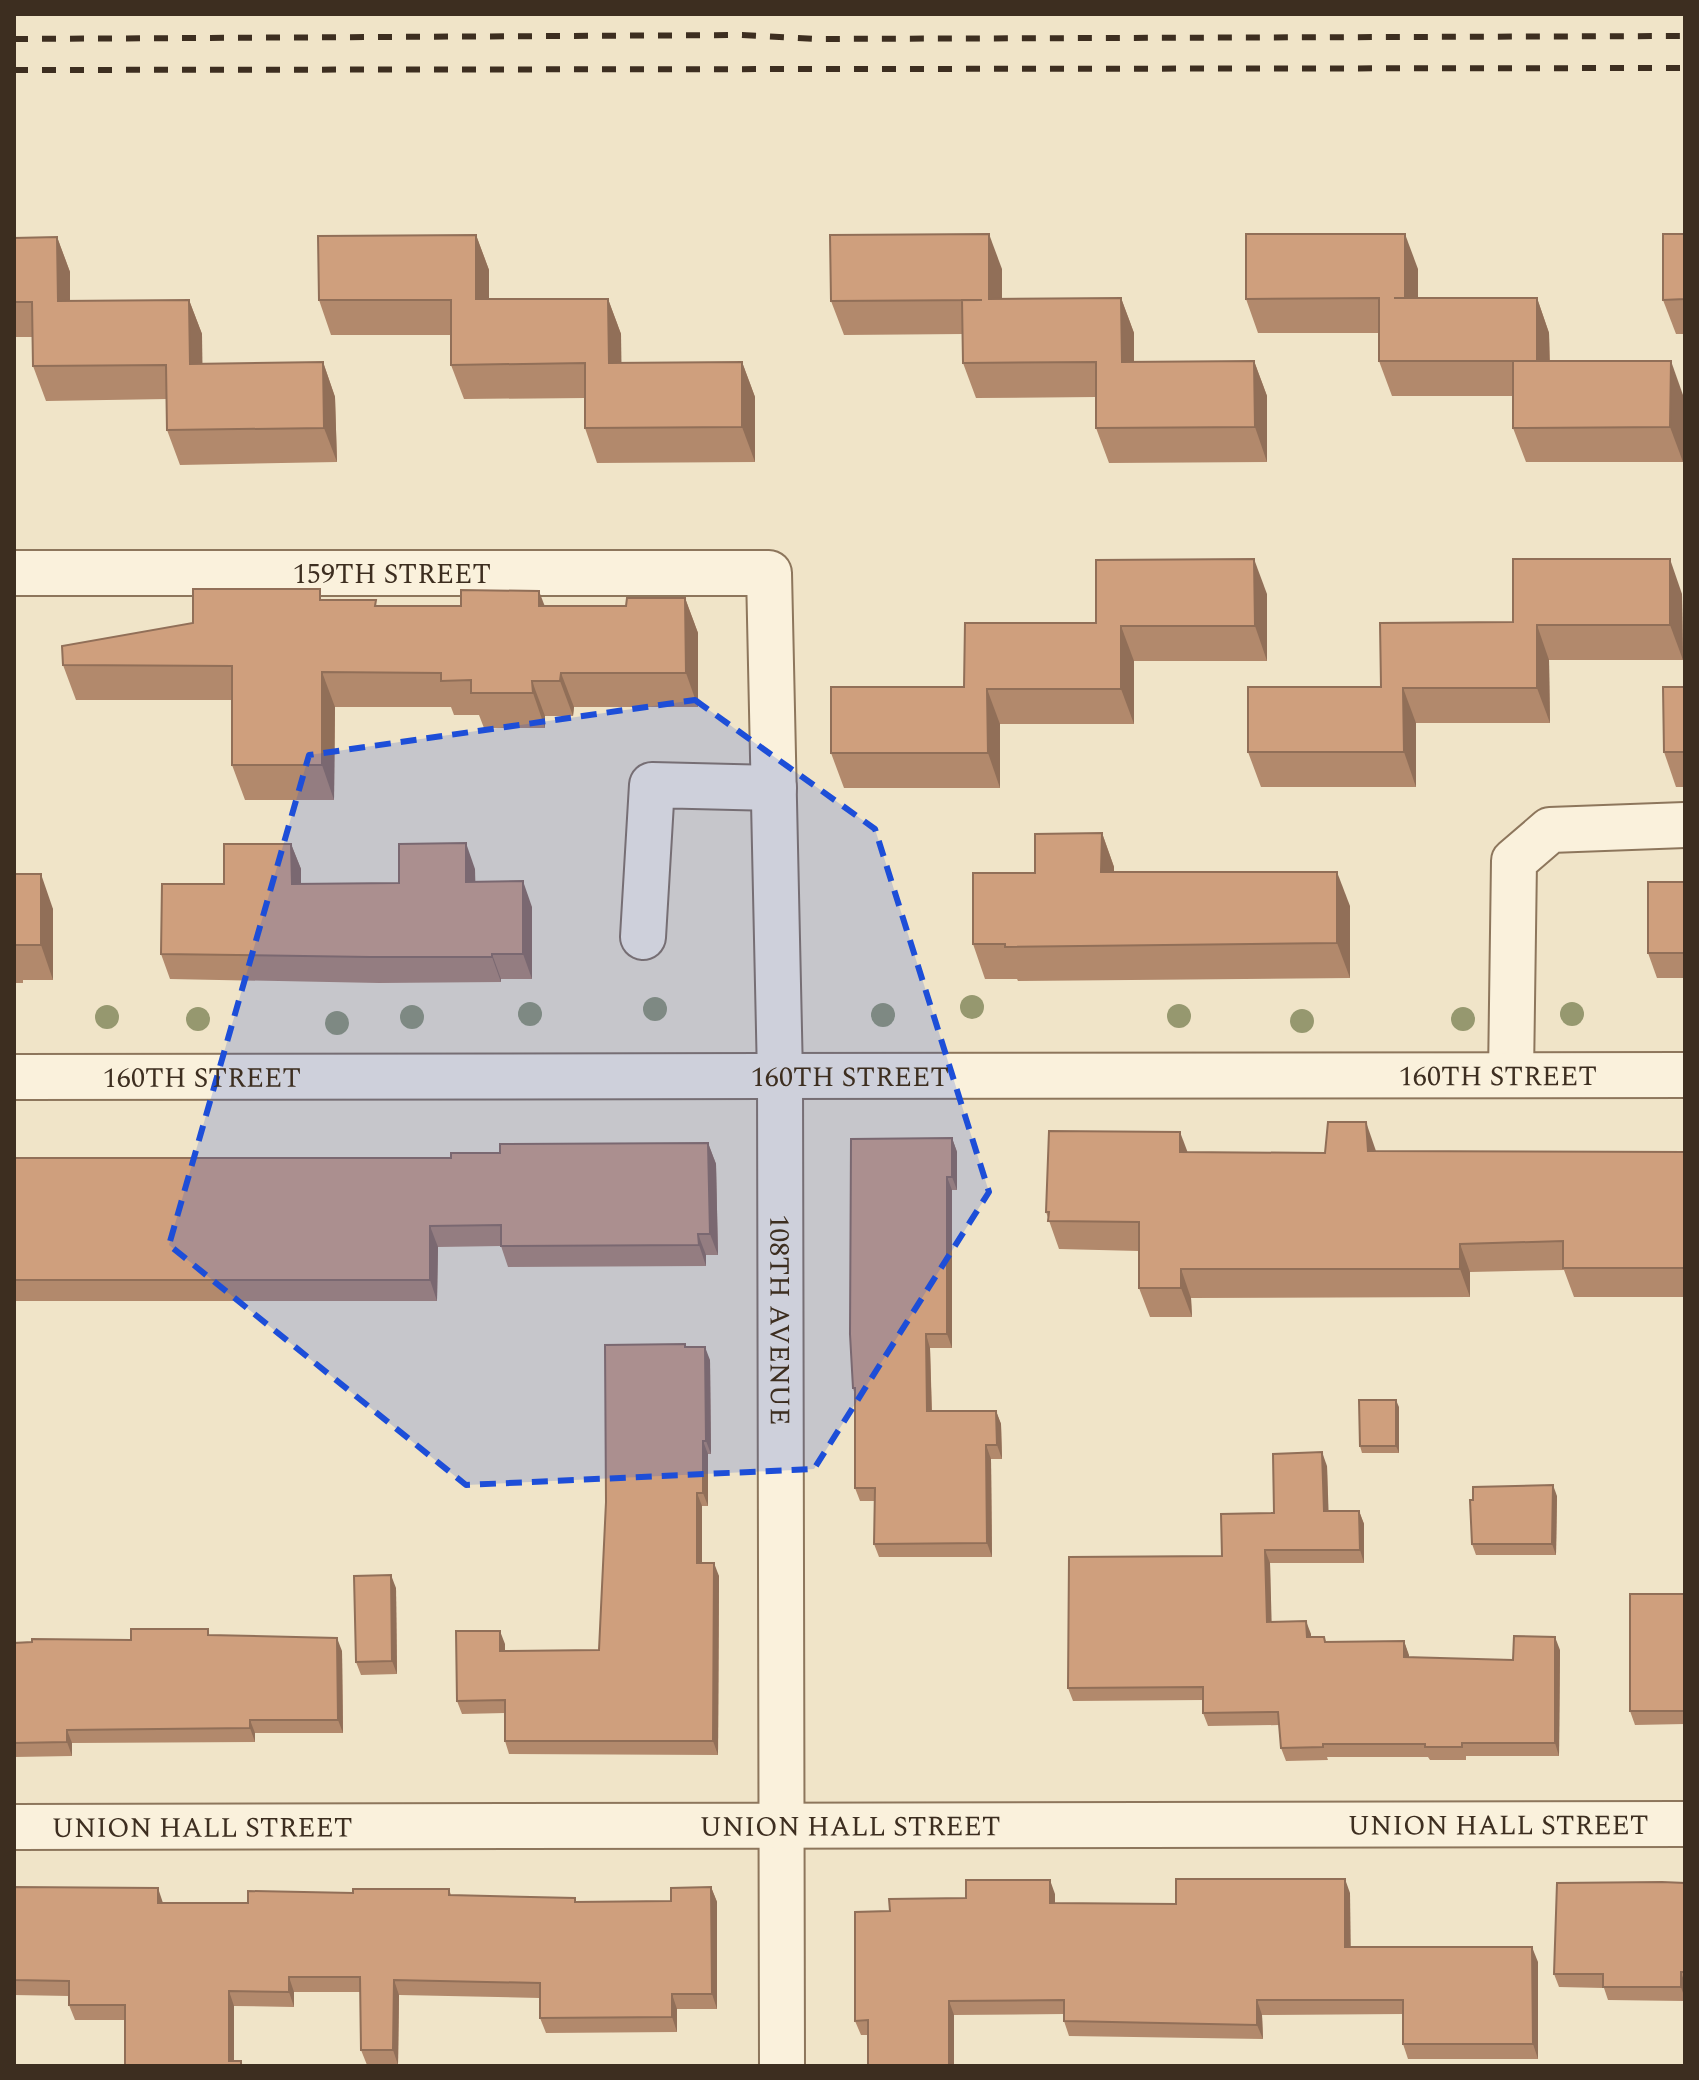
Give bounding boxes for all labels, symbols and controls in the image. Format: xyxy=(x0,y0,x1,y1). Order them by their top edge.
street label: 159TH STREET xyxy=(293,553,491,596)
street label: 160TH STREET xyxy=(1399,1055,1597,1098)
street label: 160TH STREET xyxy=(751,1056,949,1099)
street label: 160TH STREET xyxy=(103,1057,301,1100)
street label: 108TH AVENUE xyxy=(757,1214,801,1425)
street label: UNION HALL STREET xyxy=(1347,1804,1649,1848)
street label: UNION HALL STREET xyxy=(699,1805,1001,1849)
street label: UNION HALL STREET xyxy=(51,1806,353,1850)

